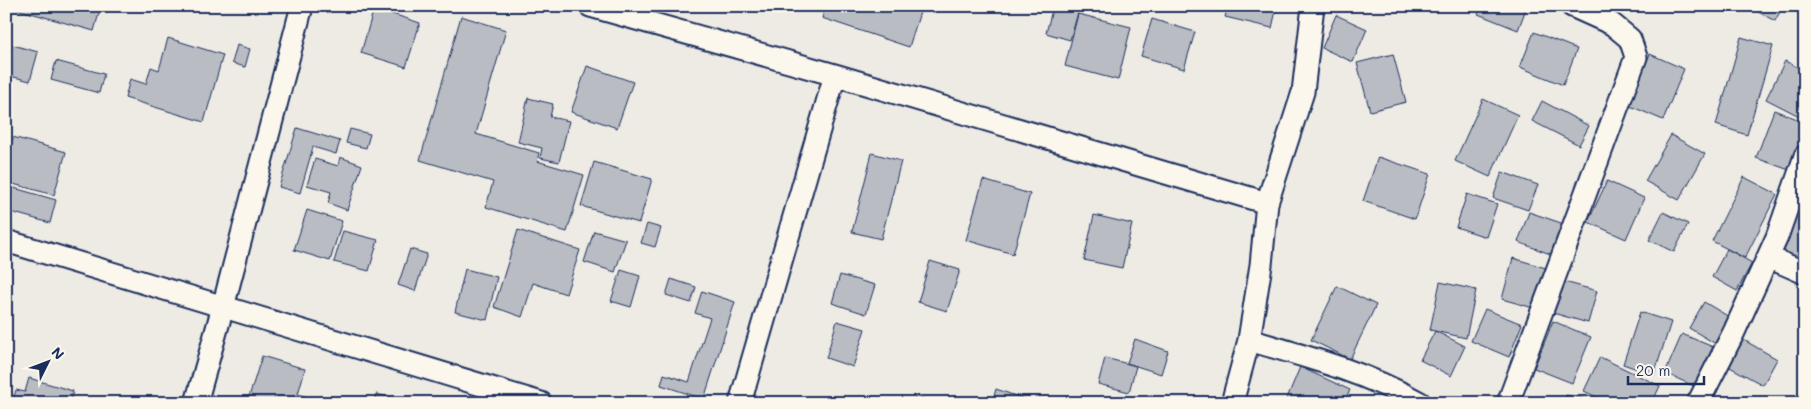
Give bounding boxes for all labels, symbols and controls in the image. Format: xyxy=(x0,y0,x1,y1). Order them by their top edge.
north arrow xyxy=(22,336,72,386)
text: N xyxy=(47,343,69,363)
scale bar xyxy=(1628,354,1705,386)
text: 20 m xyxy=(1636,360,1670,380)

